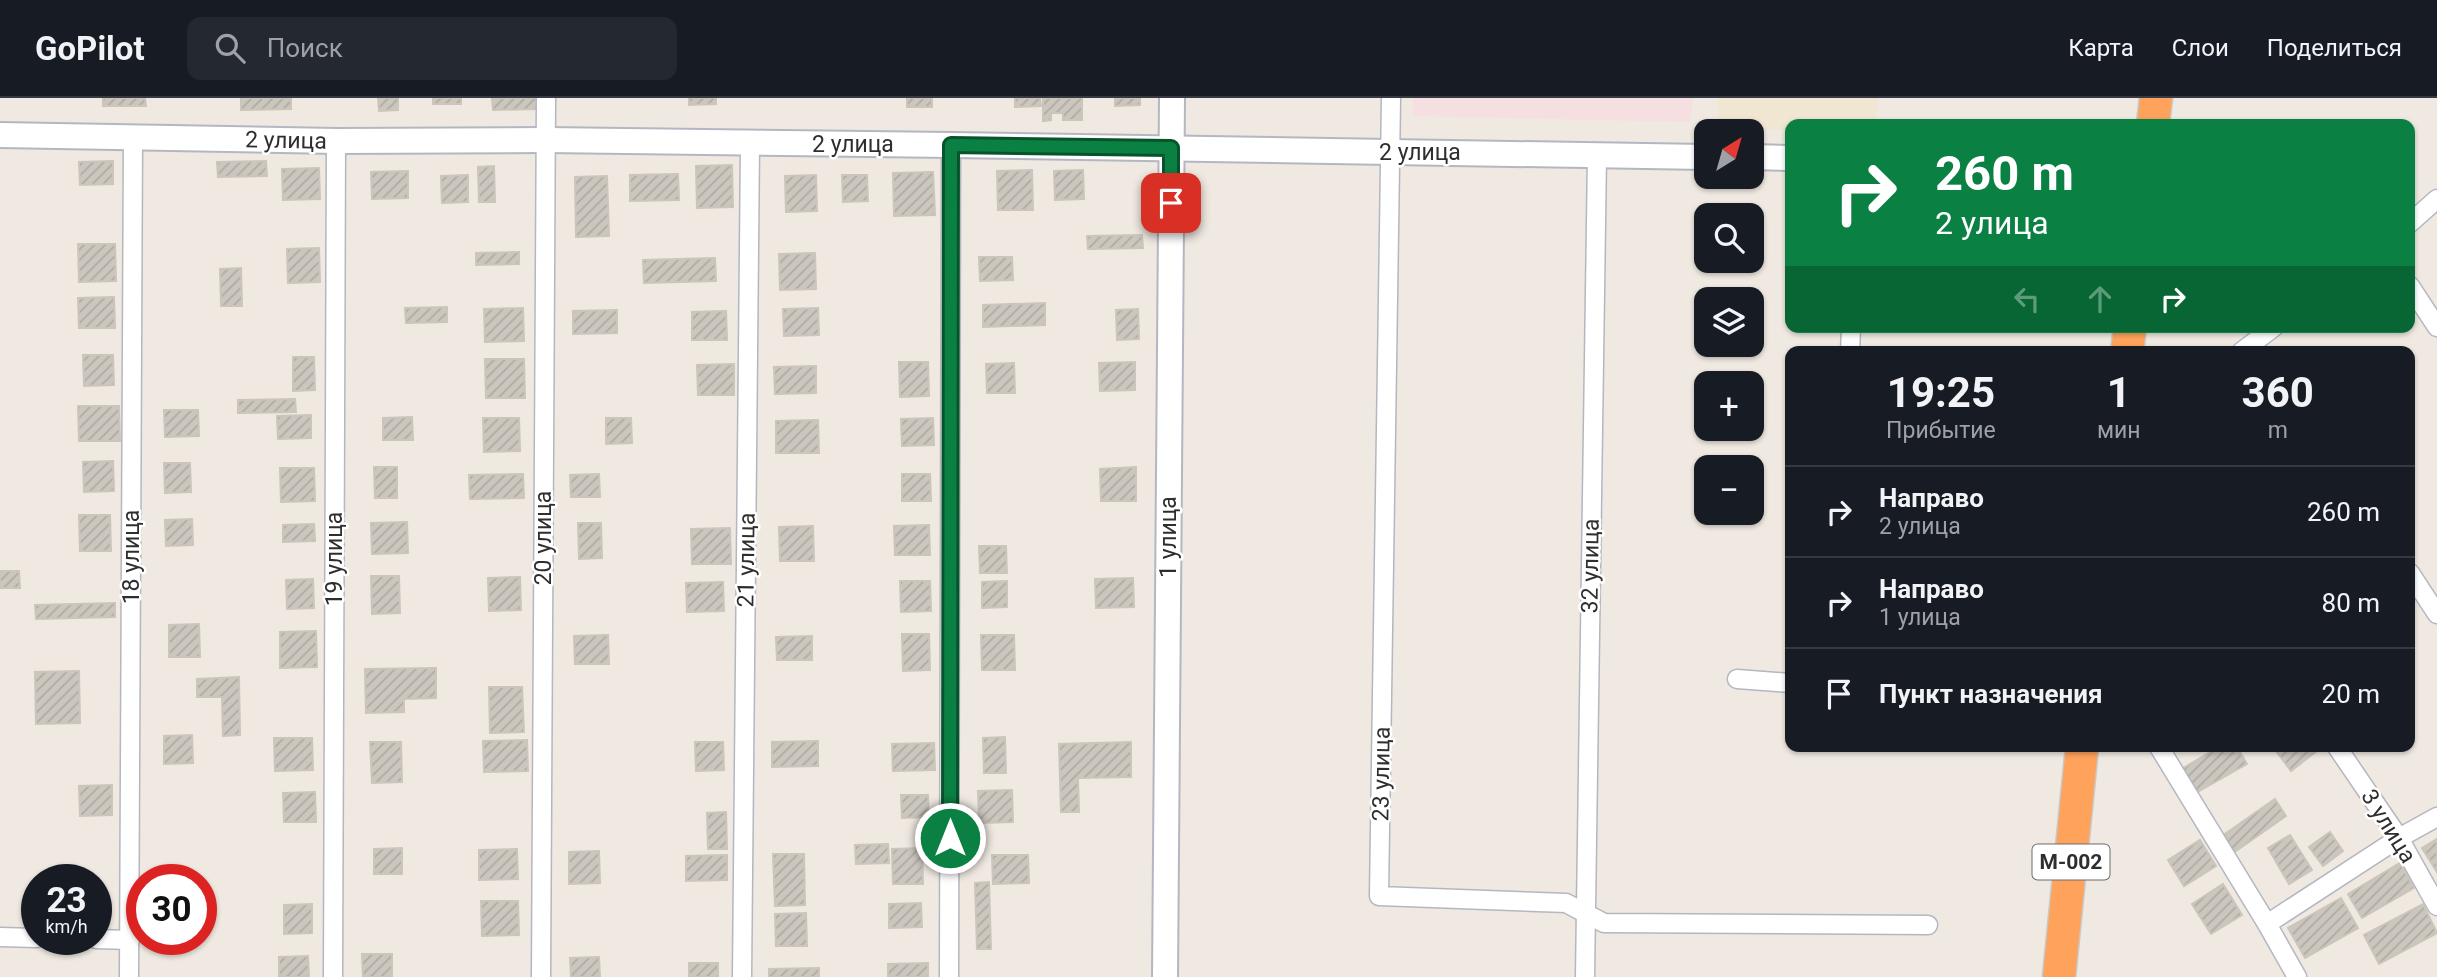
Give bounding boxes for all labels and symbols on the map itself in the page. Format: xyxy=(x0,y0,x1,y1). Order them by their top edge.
north arrow xyxy=(1694,119,1764,189)
street label: 2 улица xyxy=(245,126,327,155)
street label: 2 улица xyxy=(812,131,894,158)
street label: 2 улица xyxy=(1379,139,1461,166)
pin xyxy=(1141,173,1201,233)
street label: 20 улица xyxy=(530,491,557,585)
street label: 1 улица xyxy=(1155,496,1182,578)
street label: 18 улица xyxy=(118,510,145,604)
street label: 19 улица xyxy=(321,512,348,606)
street label: 21 улица xyxy=(732,512,761,608)
street label: 32 улица xyxy=(1576,518,1605,614)
street label: 23 улица xyxy=(1367,726,1396,822)
street label: 3 улица xyxy=(2355,784,2422,868)
position arrow xyxy=(913,801,987,875)
road number: M-002 xyxy=(2032,844,2110,880)
speed limit sign: 30 xyxy=(126,864,217,955)

